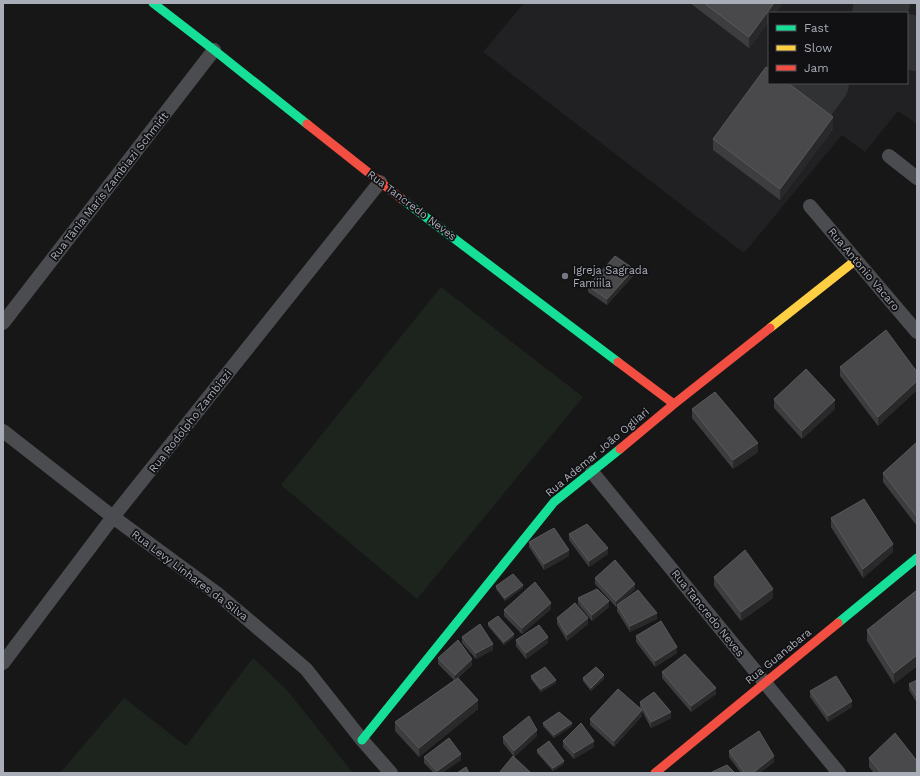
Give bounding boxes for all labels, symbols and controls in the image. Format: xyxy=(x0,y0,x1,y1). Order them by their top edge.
legend xyxy=(768,12,908,84)
text: Fast xyxy=(804,21,829,35)
text: Slow xyxy=(804,41,832,55)
text: Jam xyxy=(804,61,829,75)
street label: Rua Tânia Maris Zambiazi Schmidt xyxy=(48,109,171,263)
street label: Rua Tancredo Neves xyxy=(365,168,459,243)
street label: Rua Antonio Vacaro xyxy=(825,225,902,313)
place label: Igreja Sagrada Famíila xyxy=(573,264,648,290)
marker: Igreja Sagrada Famíila xyxy=(560,271,570,281)
street label: Rua Rodolpho Zambiazi xyxy=(146,367,235,475)
street label: Rua Ademar João Ogliari xyxy=(543,405,652,500)
street label: Rua Levy Linhares da Silva xyxy=(129,527,250,623)
street label: Rua Tancredo Neves xyxy=(669,567,747,660)
street label: Rua Guanabara xyxy=(743,626,814,687)

